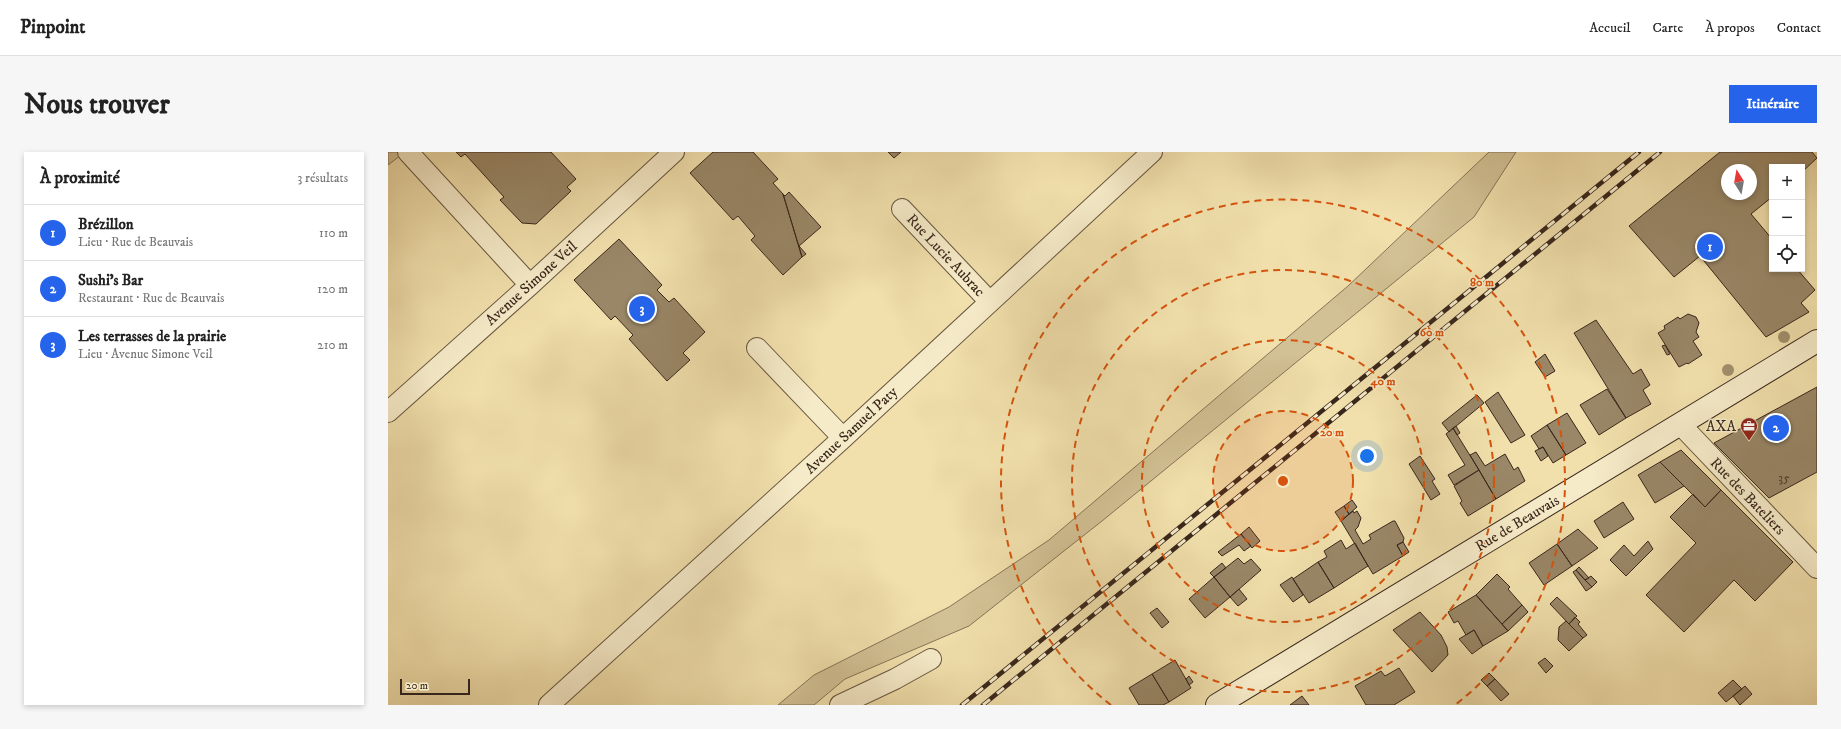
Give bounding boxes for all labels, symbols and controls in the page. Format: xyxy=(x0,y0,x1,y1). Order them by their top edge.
text: Pinpoint xyxy=(20,16,85,39)
text: Accueil xyxy=(1589,19,1631,37)
text: Carte xyxy=(1653,19,1683,37)
text: À propos xyxy=(1705,19,1755,37)
text: Contact xyxy=(1777,19,1821,37)
button: Itinéraire xyxy=(1729,85,1817,123)
text: Nous trouver xyxy=(24,87,170,122)
north arrow xyxy=(1721,164,1757,200)
map controls xyxy=(1769,164,1805,272)
button: + xyxy=(1769,164,1805,200)
text: À proximité xyxy=(40,167,120,189)
text: 3 résultats xyxy=(297,170,348,186)
button: − xyxy=(1769,200,1805,236)
street label: Rue Lucie Aubrac xyxy=(902,210,989,301)
text: Brézillon xyxy=(78,215,134,234)
text: 1 xyxy=(51,225,55,241)
text: 110 m xyxy=(319,225,348,241)
pin: 1 xyxy=(1697,232,1723,262)
text: Lieu · Rue de Beauvais xyxy=(78,234,193,250)
button: locate xyxy=(1769,236,1805,272)
street label: Avenue Simone Veil xyxy=(481,237,582,330)
text: Sushi's Bar xyxy=(78,271,143,290)
text: 80 m xyxy=(1470,275,1494,290)
text: 2 xyxy=(50,281,56,297)
text: 120 m xyxy=(317,281,348,297)
text: Restaurant · Rue de Beauvais xyxy=(78,290,224,306)
pin: 3 xyxy=(629,294,655,324)
text: 60 m xyxy=(1420,325,1444,340)
text: Les terrasses de la prairie xyxy=(78,327,226,346)
text: 3 xyxy=(51,337,55,353)
text: 210 m xyxy=(317,337,348,353)
text: Lieu · Avenue Simone Veil xyxy=(78,346,213,362)
text: 40 m xyxy=(1370,374,1395,389)
street label: Avenue Samuel Paty xyxy=(801,382,902,478)
pin: 2 xyxy=(1763,413,1789,443)
office icon: AXA xyxy=(1739,416,1759,441)
place label: AXA xyxy=(1706,417,1736,436)
text: 20 m xyxy=(1320,425,1344,440)
your location xyxy=(1357,446,1377,466)
street label: Rue des Bateliers xyxy=(1706,454,1789,539)
house number: 35 xyxy=(1778,470,1790,486)
centre of rings xyxy=(1276,474,1290,488)
street label: Rue de Beauvais xyxy=(1472,491,1563,556)
scale bar xyxy=(400,677,470,696)
text: 20 m xyxy=(406,679,428,693)

